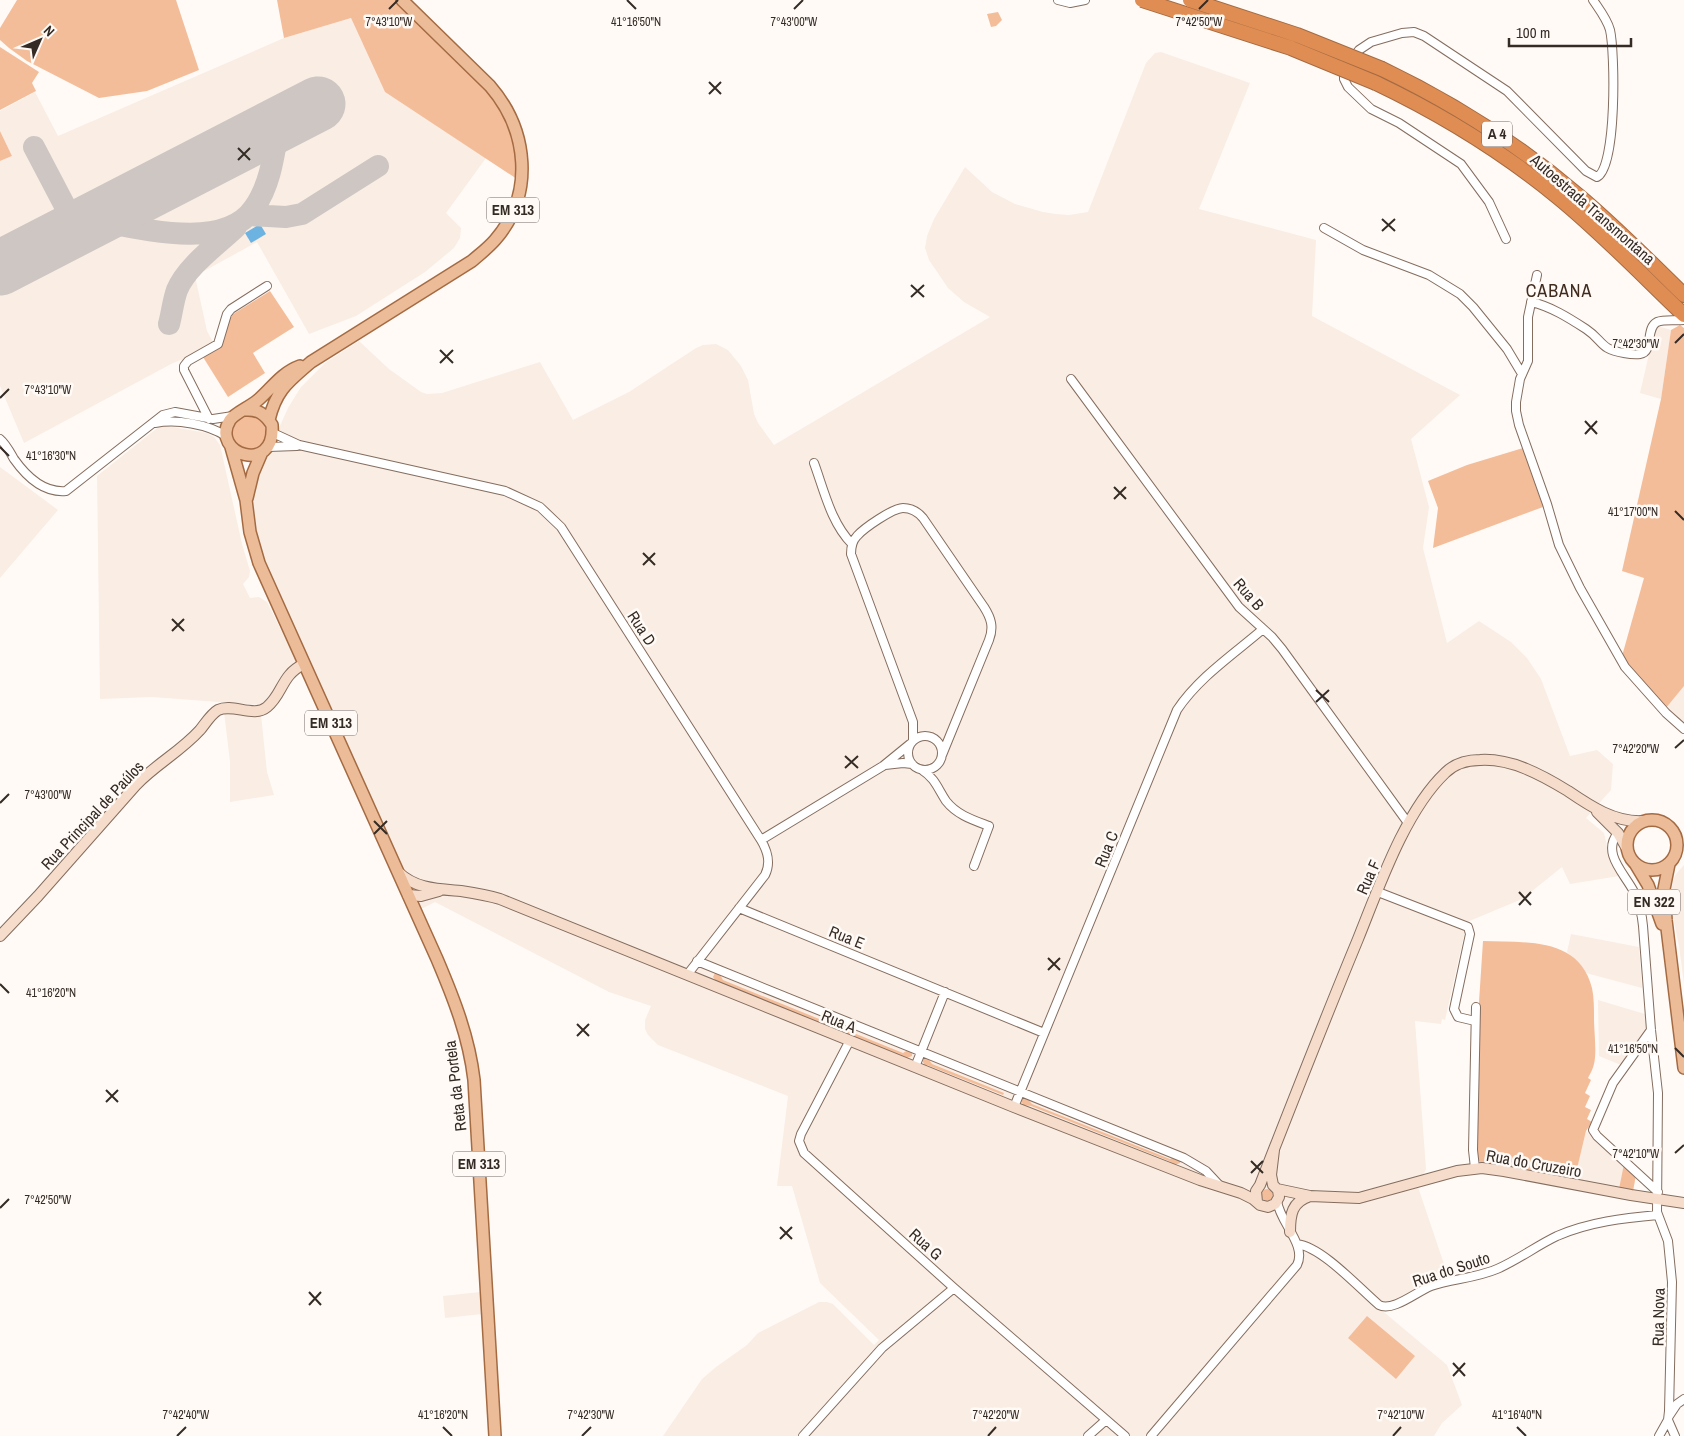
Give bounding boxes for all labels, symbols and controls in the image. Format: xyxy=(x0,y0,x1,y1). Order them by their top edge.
text: 7°43'10"W xyxy=(366,14,413,30)
text: 41°16'50"N xyxy=(611,14,661,30)
text: 7°43'00"W xyxy=(771,14,818,30)
text: 7°42'50"W xyxy=(1176,14,1223,30)
north arrow xyxy=(15,15,65,65)
scale bar xyxy=(1509,15,1632,47)
text: N xyxy=(40,22,58,40)
text: 100 m xyxy=(1516,22,1550,43)
road number: A 4 xyxy=(1482,122,1512,146)
street label: Autoestrada Transmontana xyxy=(1525,148,1660,270)
road number: EM 313 xyxy=(487,198,539,222)
district label: CABANA xyxy=(1526,278,1592,303)
text: 7°42'30"W xyxy=(1613,336,1660,352)
text: 7°43'10"W xyxy=(25,382,72,398)
text: 41°16'30"N xyxy=(26,448,76,464)
text: 41°17'00"N xyxy=(1608,504,1658,520)
street label: Rua B xyxy=(1229,573,1269,615)
street label: Rua D xyxy=(623,606,661,650)
road number: EM 313 xyxy=(305,710,357,736)
text: 7°42'20"W xyxy=(1613,741,1660,757)
street label: Rua Principal de Paúlos xyxy=(36,756,148,874)
text: 7°43'00"W xyxy=(25,787,72,803)
street label: Rua C xyxy=(1089,828,1123,870)
street label: Rua F xyxy=(1351,856,1385,898)
road number: EN 322 xyxy=(1628,890,1680,914)
street label: Rua E xyxy=(826,920,868,954)
text: 41°16'20"N xyxy=(26,985,76,1001)
street label: Rua A xyxy=(818,1004,860,1038)
street label: Reta da Portela xyxy=(438,1039,471,1133)
text: 41°16'50"N xyxy=(1608,1041,1658,1057)
street label: Rua do Cruzeiro xyxy=(1485,1144,1583,1182)
text: 7°42'10"W xyxy=(1613,1146,1660,1162)
road number: EM 313 xyxy=(453,1152,505,1176)
text: 7°42'50"W xyxy=(25,1192,72,1208)
street label: Rua G xyxy=(905,1223,947,1265)
street label: Rua do Souto xyxy=(1409,1246,1493,1292)
street label: Rua Nova xyxy=(1646,1287,1670,1346)
text: 7°42'40"W xyxy=(163,1407,210,1423)
text: 41°16'20"N xyxy=(418,1407,468,1423)
text: 7°42'30"W xyxy=(568,1407,615,1423)
text: 7°42'20"W xyxy=(973,1407,1020,1423)
text: 7°42'10"W xyxy=(1378,1407,1425,1423)
text: 41°16'40"N xyxy=(1492,1407,1542,1423)

